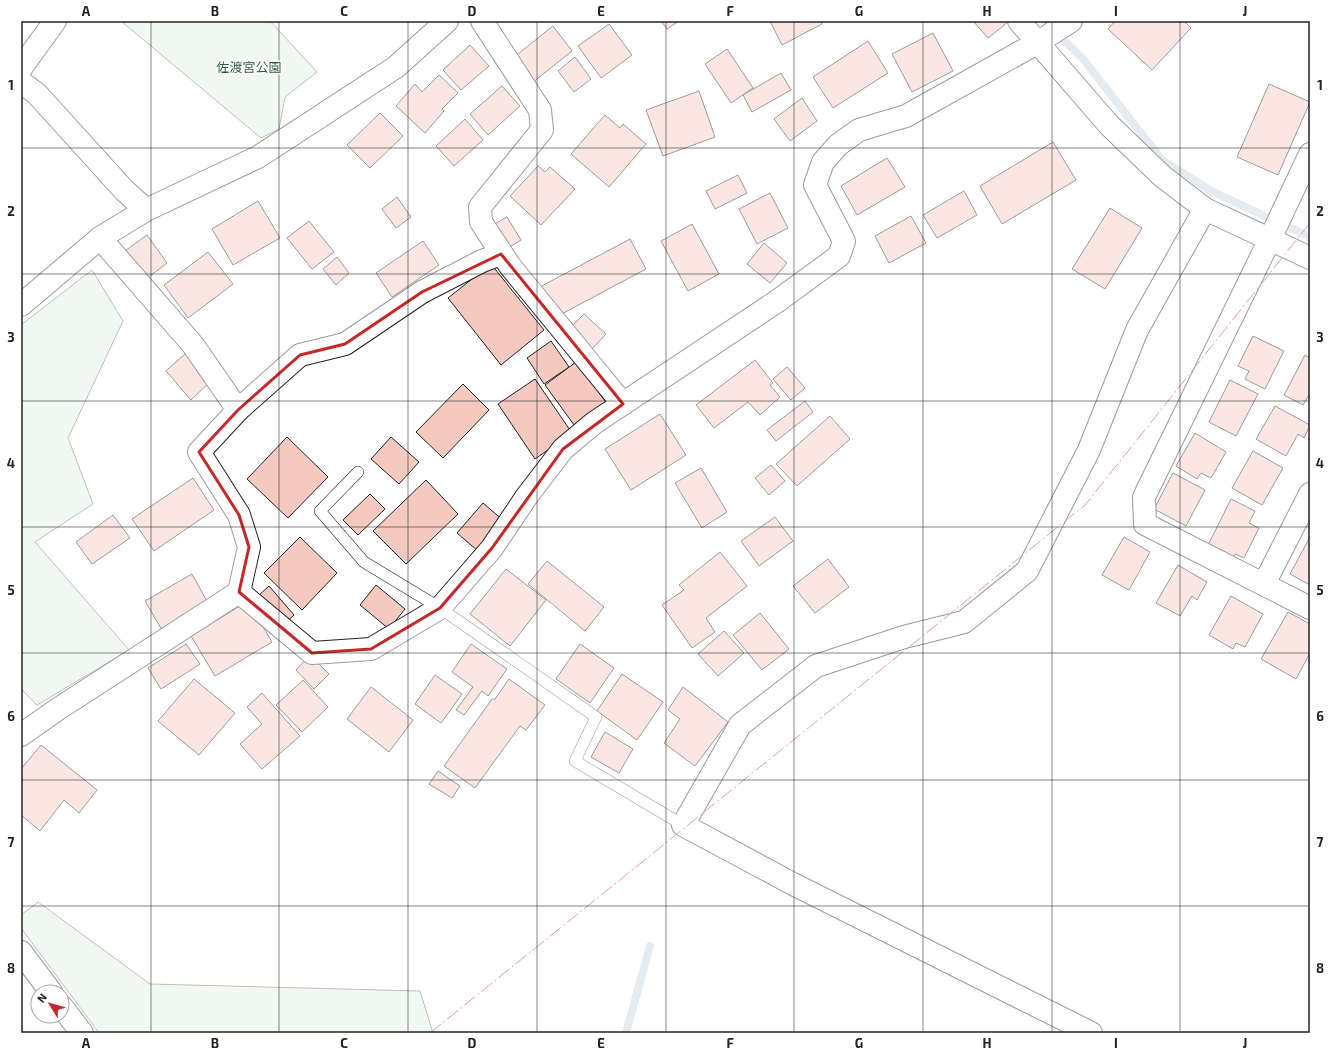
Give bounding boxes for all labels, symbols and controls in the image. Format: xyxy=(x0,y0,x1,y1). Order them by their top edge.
text: A xyxy=(82,3,91,19)
text: B xyxy=(211,3,219,19)
text: C xyxy=(340,3,348,19)
text: D xyxy=(468,3,477,19)
text: E xyxy=(597,3,605,19)
text: F xyxy=(726,3,734,19)
text: G xyxy=(855,3,863,19)
text: H xyxy=(983,3,992,19)
text: I xyxy=(1114,3,1118,19)
text: J xyxy=(1243,3,1247,19)
park label: 佐渡宮公園 xyxy=(216,59,282,75)
text: 1 xyxy=(8,77,14,93)
text: 1 xyxy=(1317,77,1323,93)
text: 2 xyxy=(7,203,15,219)
text: 2 xyxy=(1316,203,1324,219)
text: 3 xyxy=(7,329,15,345)
text: 3 xyxy=(1316,329,1324,345)
text: 4 xyxy=(7,455,15,471)
text: 4 xyxy=(1316,455,1324,471)
text: 5 xyxy=(7,582,15,598)
text: 5 xyxy=(1316,582,1324,598)
text: 6 xyxy=(7,708,15,724)
text: 6 xyxy=(1316,708,1324,724)
text: 7 xyxy=(8,834,15,850)
text: 7 xyxy=(1317,834,1324,850)
text: 8 xyxy=(7,960,15,976)
text: 8 xyxy=(1316,960,1324,976)
north arrow xyxy=(30,984,70,1024)
text: N xyxy=(34,991,49,1005)
text: A xyxy=(82,1035,91,1051)
text: B xyxy=(211,1035,219,1051)
text: C xyxy=(340,1035,348,1051)
text: D xyxy=(468,1035,477,1051)
text: E xyxy=(597,1035,605,1051)
text: F xyxy=(726,1035,734,1051)
text: G xyxy=(855,1035,863,1051)
text: H xyxy=(983,1035,992,1051)
text: I xyxy=(1114,1035,1118,1051)
text: J xyxy=(1243,1035,1247,1051)

